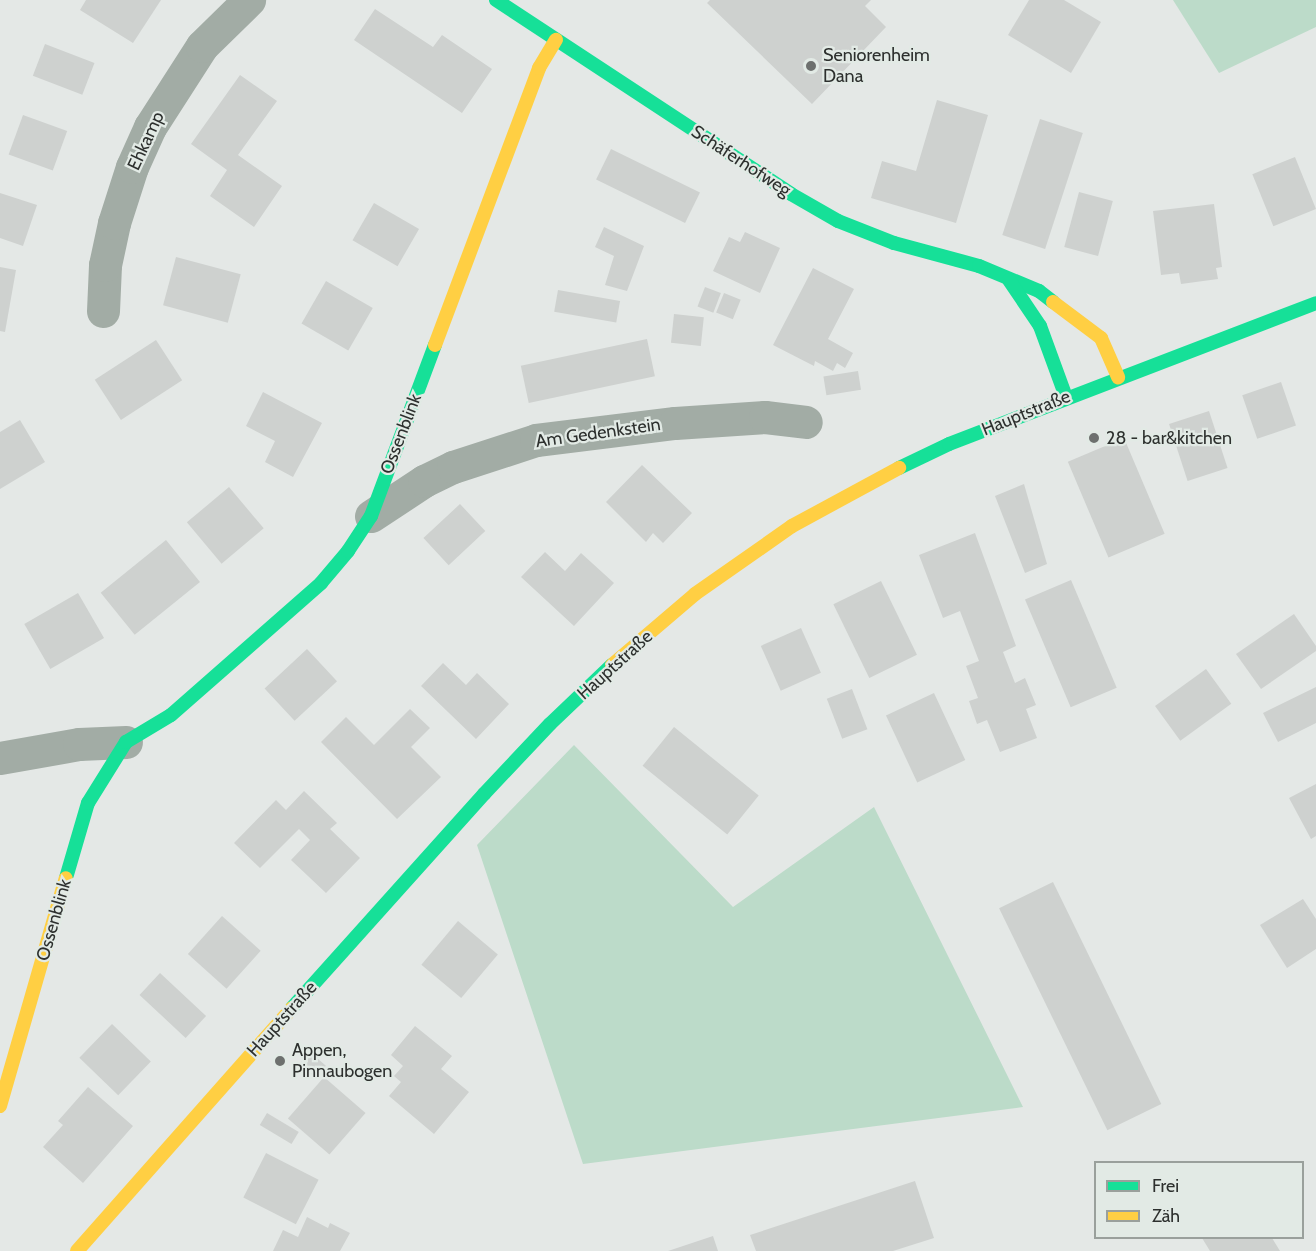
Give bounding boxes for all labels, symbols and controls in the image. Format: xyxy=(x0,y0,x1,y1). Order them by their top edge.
place label: Seniorenheim Dana xyxy=(823,45,930,88)
marker: Seniorenheim Dana xyxy=(804,59,818,73)
street label: Ehkamp xyxy=(123,108,169,174)
street label: Schäferhofweg xyxy=(687,121,795,201)
street label: Hauptstraße xyxy=(978,385,1074,441)
street label: Ossenblink xyxy=(376,391,426,477)
street label: Am Gedenkstein xyxy=(534,414,662,452)
place label: 28 - bar&kitchen xyxy=(1106,427,1232,449)
marker: 28 - bar&kitchen xyxy=(1087,431,1101,445)
street label: Hauptstraße xyxy=(573,626,657,704)
street label: Ossenblink xyxy=(32,877,76,963)
street label: Hauptstraße xyxy=(243,977,321,1061)
place label: Appen, Pinnaubogen xyxy=(292,1040,392,1082)
marker: Appen, Pinnaubogen xyxy=(273,1054,287,1068)
legend xyxy=(1094,1161,1304,1239)
text: Frei xyxy=(1152,1175,1179,1197)
text: Zäh xyxy=(1152,1205,1180,1227)

